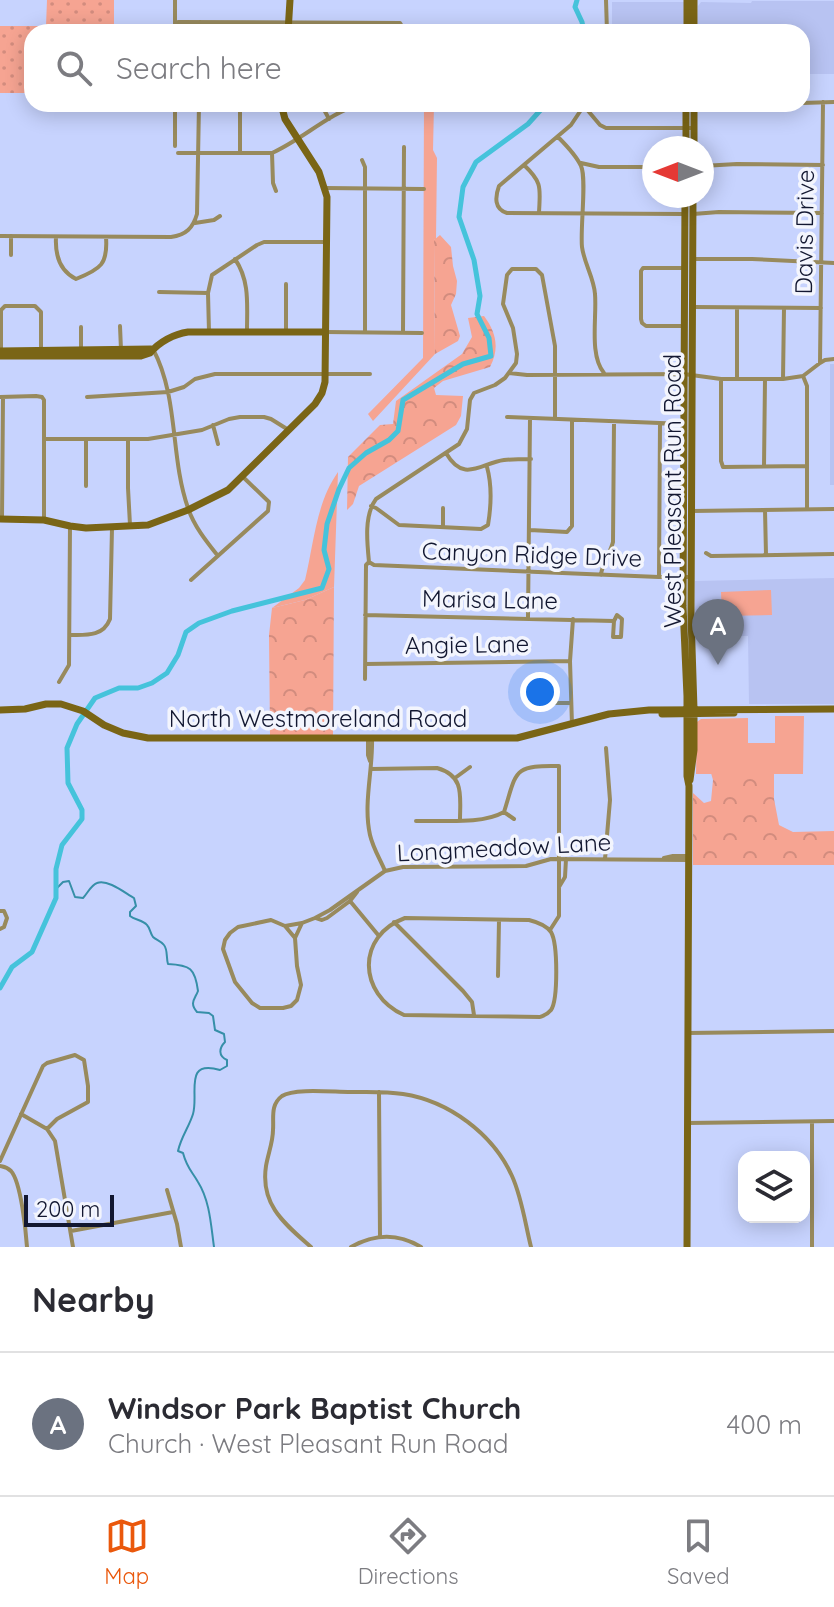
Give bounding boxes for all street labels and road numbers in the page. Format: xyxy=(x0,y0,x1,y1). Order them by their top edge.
street label: Davis Drive xyxy=(788,169,820,295)
street label: West Pleasant Run Road xyxy=(657,354,687,628)
street label: Canyon Ridge Drive xyxy=(421,535,643,573)
street label: Marisa Lane xyxy=(422,583,558,615)
street label: Angie Lane xyxy=(405,628,529,660)
street label: North Westmoreland Road xyxy=(169,703,467,733)
street label: Longmeadow Lane xyxy=(396,826,612,868)

